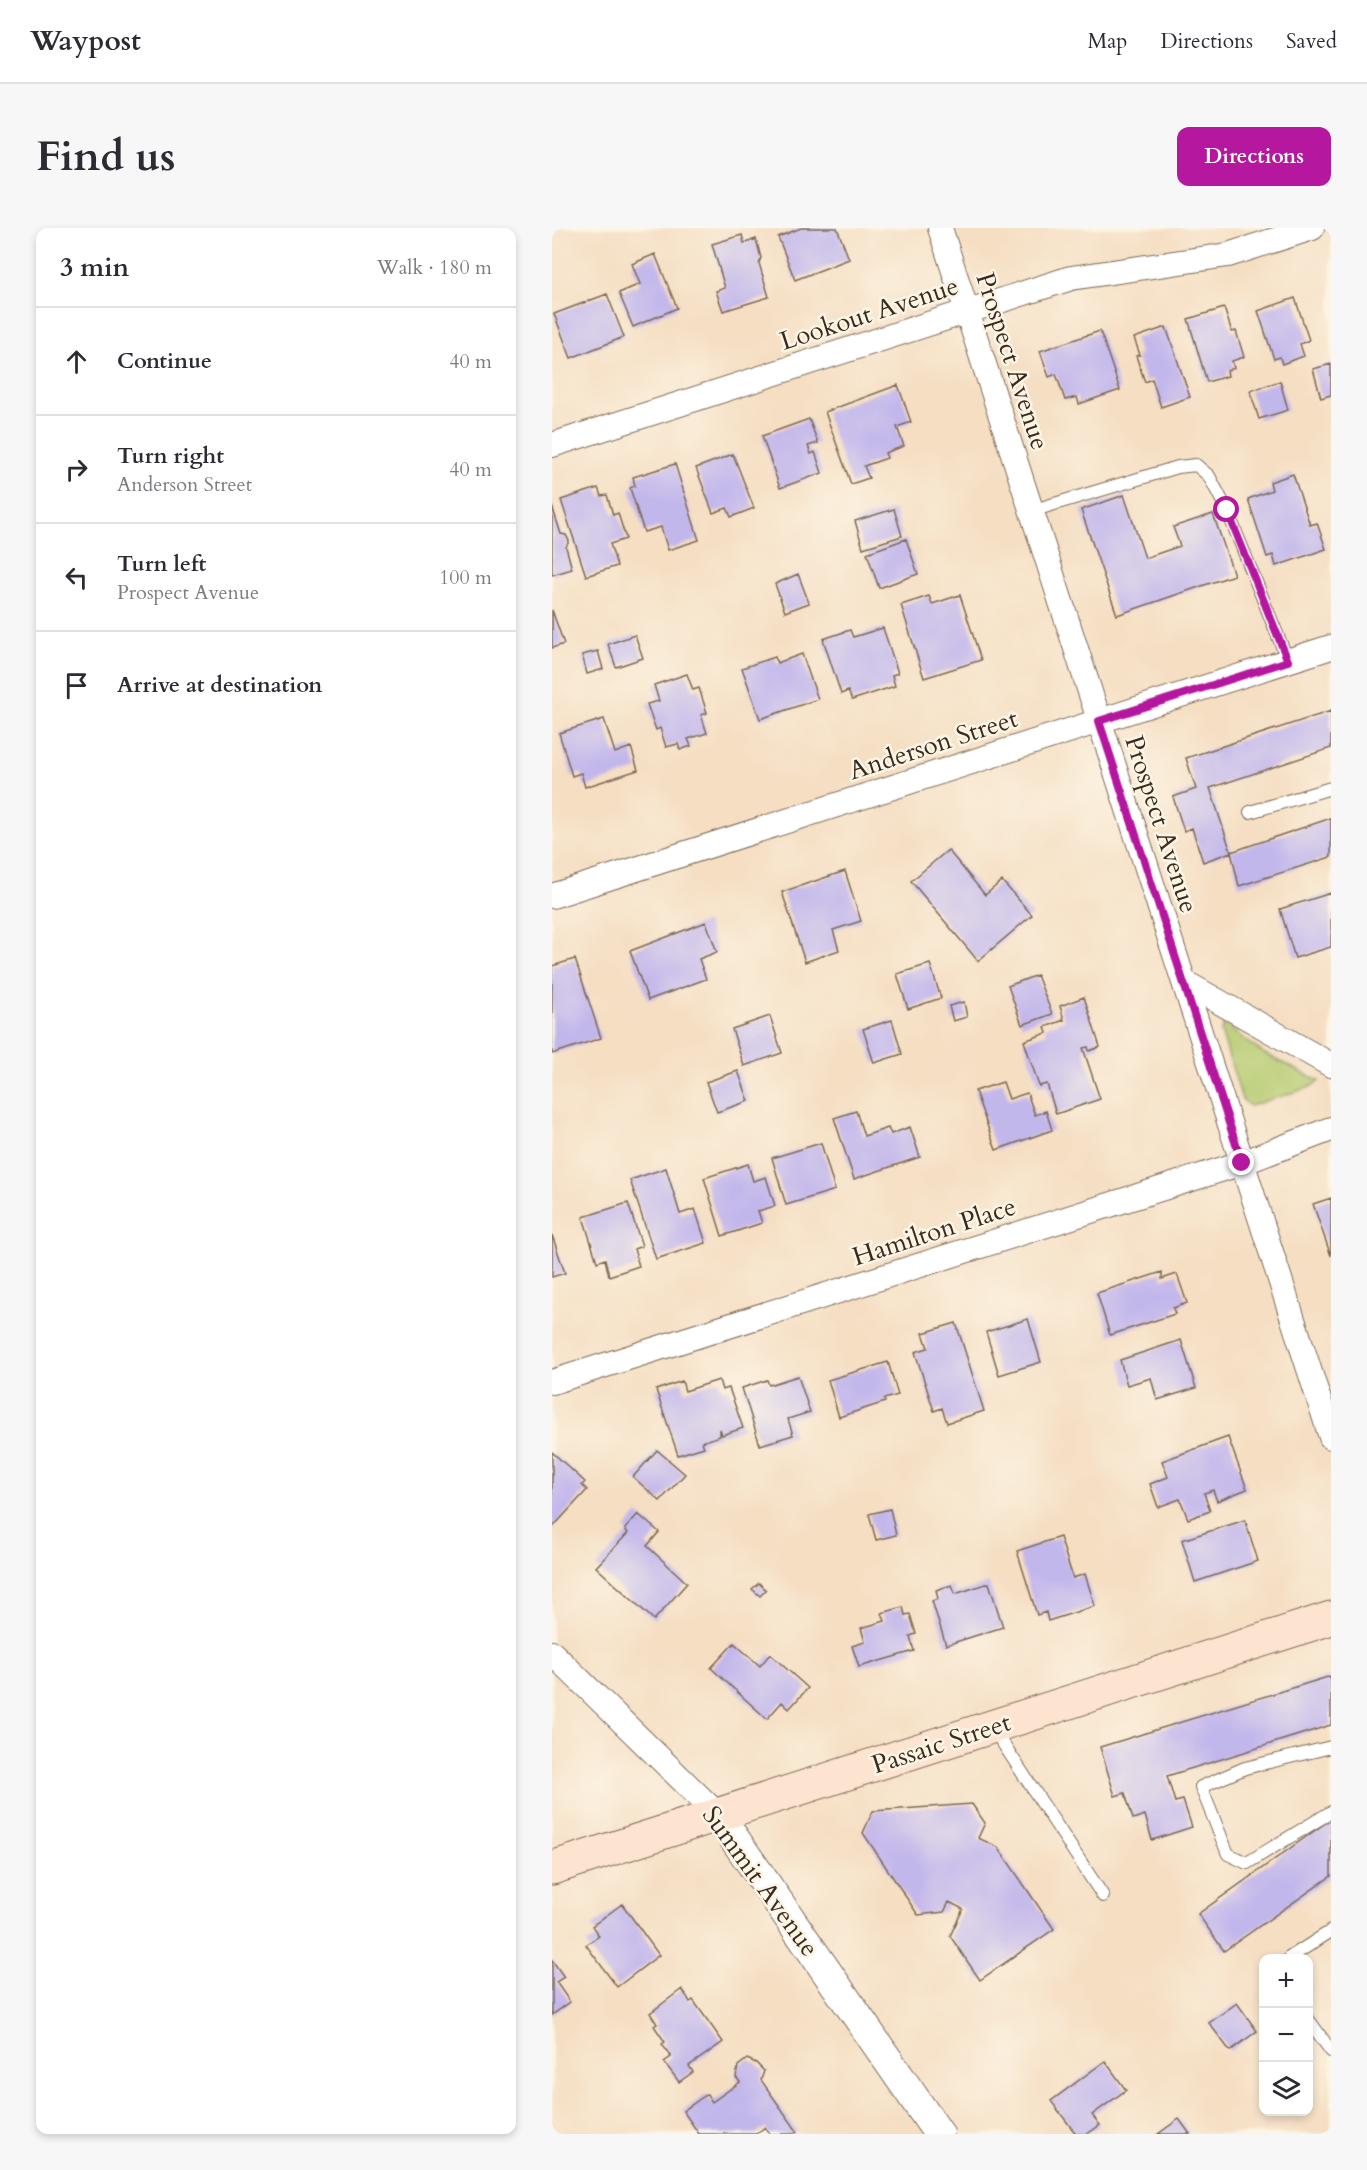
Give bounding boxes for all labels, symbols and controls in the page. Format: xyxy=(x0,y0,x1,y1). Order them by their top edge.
text: Waypost xyxy=(30,22,141,60)
text: Map xyxy=(1087,27,1127,56)
text: Directions xyxy=(1160,27,1253,56)
text: Saved xyxy=(1286,27,1337,56)
button: Directions xyxy=(1177,127,1331,186)
text: Find us xyxy=(36,128,176,185)
text: 3 min xyxy=(60,250,129,285)
text: Walk · 180 m xyxy=(377,254,492,281)
street label: Lookout Avenue xyxy=(775,268,963,359)
street label: Prospect Avenue xyxy=(967,268,1058,454)
icon: ahead xyxy=(60,345,93,378)
text: Continue xyxy=(117,346,212,376)
text: 40 m xyxy=(449,348,492,375)
text: Turn right xyxy=(117,441,224,471)
icon: right xyxy=(60,453,93,486)
text: 40 m xyxy=(449,456,492,483)
text: Anderson Street xyxy=(117,471,252,498)
route start xyxy=(1213,496,1239,522)
text: Turn left xyxy=(117,549,206,579)
icon: left xyxy=(60,561,93,594)
text: 100 m xyxy=(439,564,492,591)
text: Prospect Avenue xyxy=(117,579,259,606)
icon: arrive xyxy=(60,669,93,702)
text: Arrive at destination xyxy=(117,670,322,700)
street label: Anderson Street xyxy=(844,701,1022,788)
street label: Prospect Avenue xyxy=(1116,731,1207,917)
route end xyxy=(1228,1149,1254,1175)
street label: Hamilton Place xyxy=(848,1189,1020,1274)
street label: Passaic Street xyxy=(867,1705,1015,1782)
street label: Summit Avenue xyxy=(694,1799,827,1964)
map controls xyxy=(1259,1954,1313,2116)
button: + xyxy=(1259,1954,1313,2008)
button: − xyxy=(1259,2008,1313,2062)
button: layers xyxy=(1259,2062,1313,2116)

